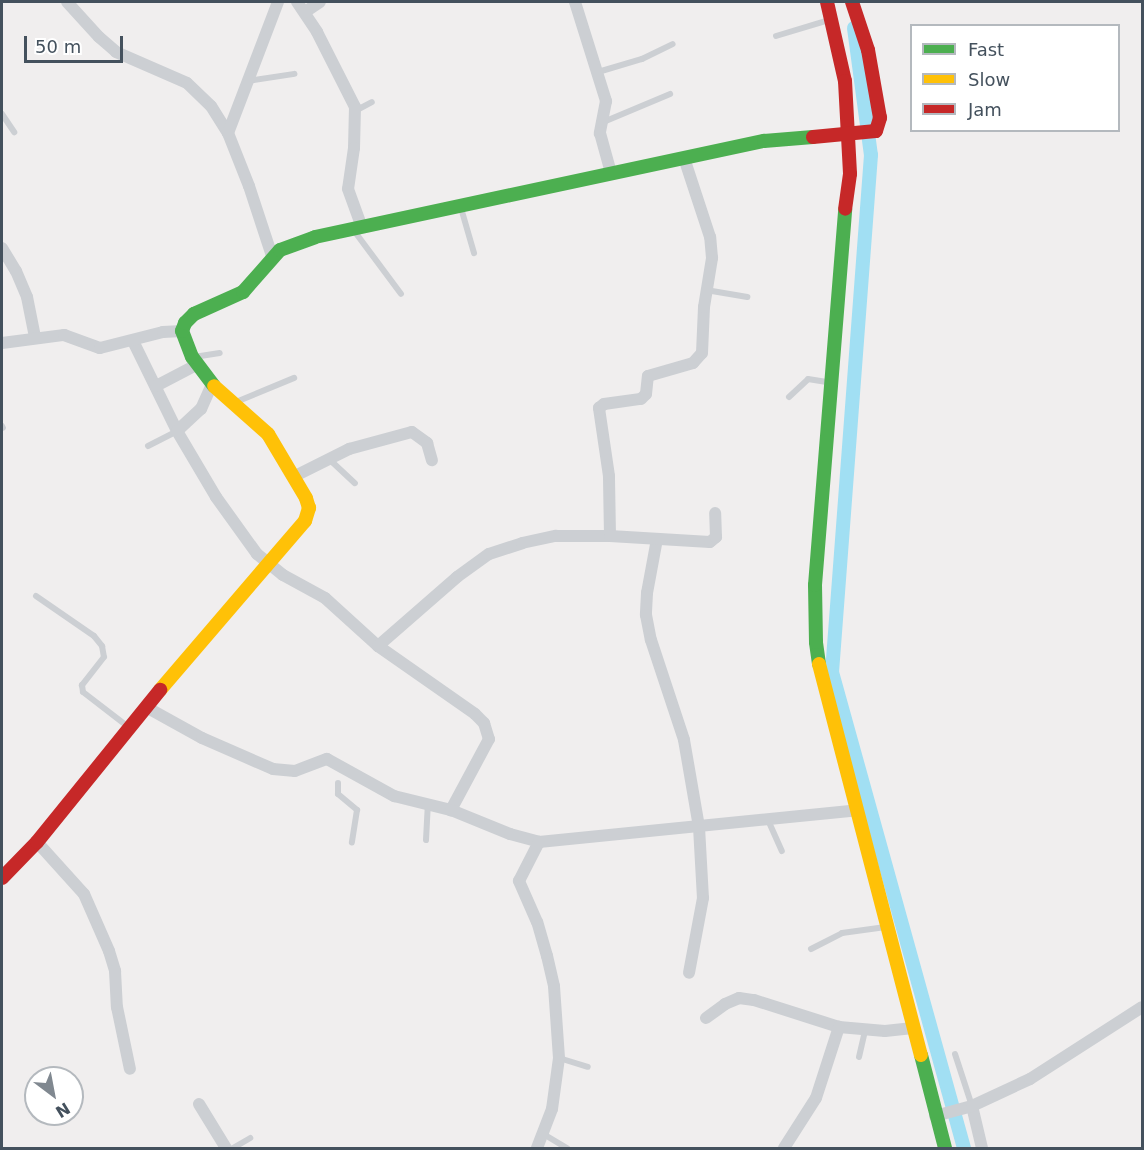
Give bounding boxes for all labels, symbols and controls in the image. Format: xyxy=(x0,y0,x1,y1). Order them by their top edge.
scale bar xyxy=(27,24,126,62)
legend xyxy=(910,24,1120,132)
text: 50 m xyxy=(35,36,81,57)
text: Fast xyxy=(968,39,1004,60)
text: Slow xyxy=(968,69,1010,90)
text: Jam xyxy=(968,99,1002,120)
north arrow xyxy=(24,1066,84,1126)
text: N xyxy=(52,1098,73,1122)

